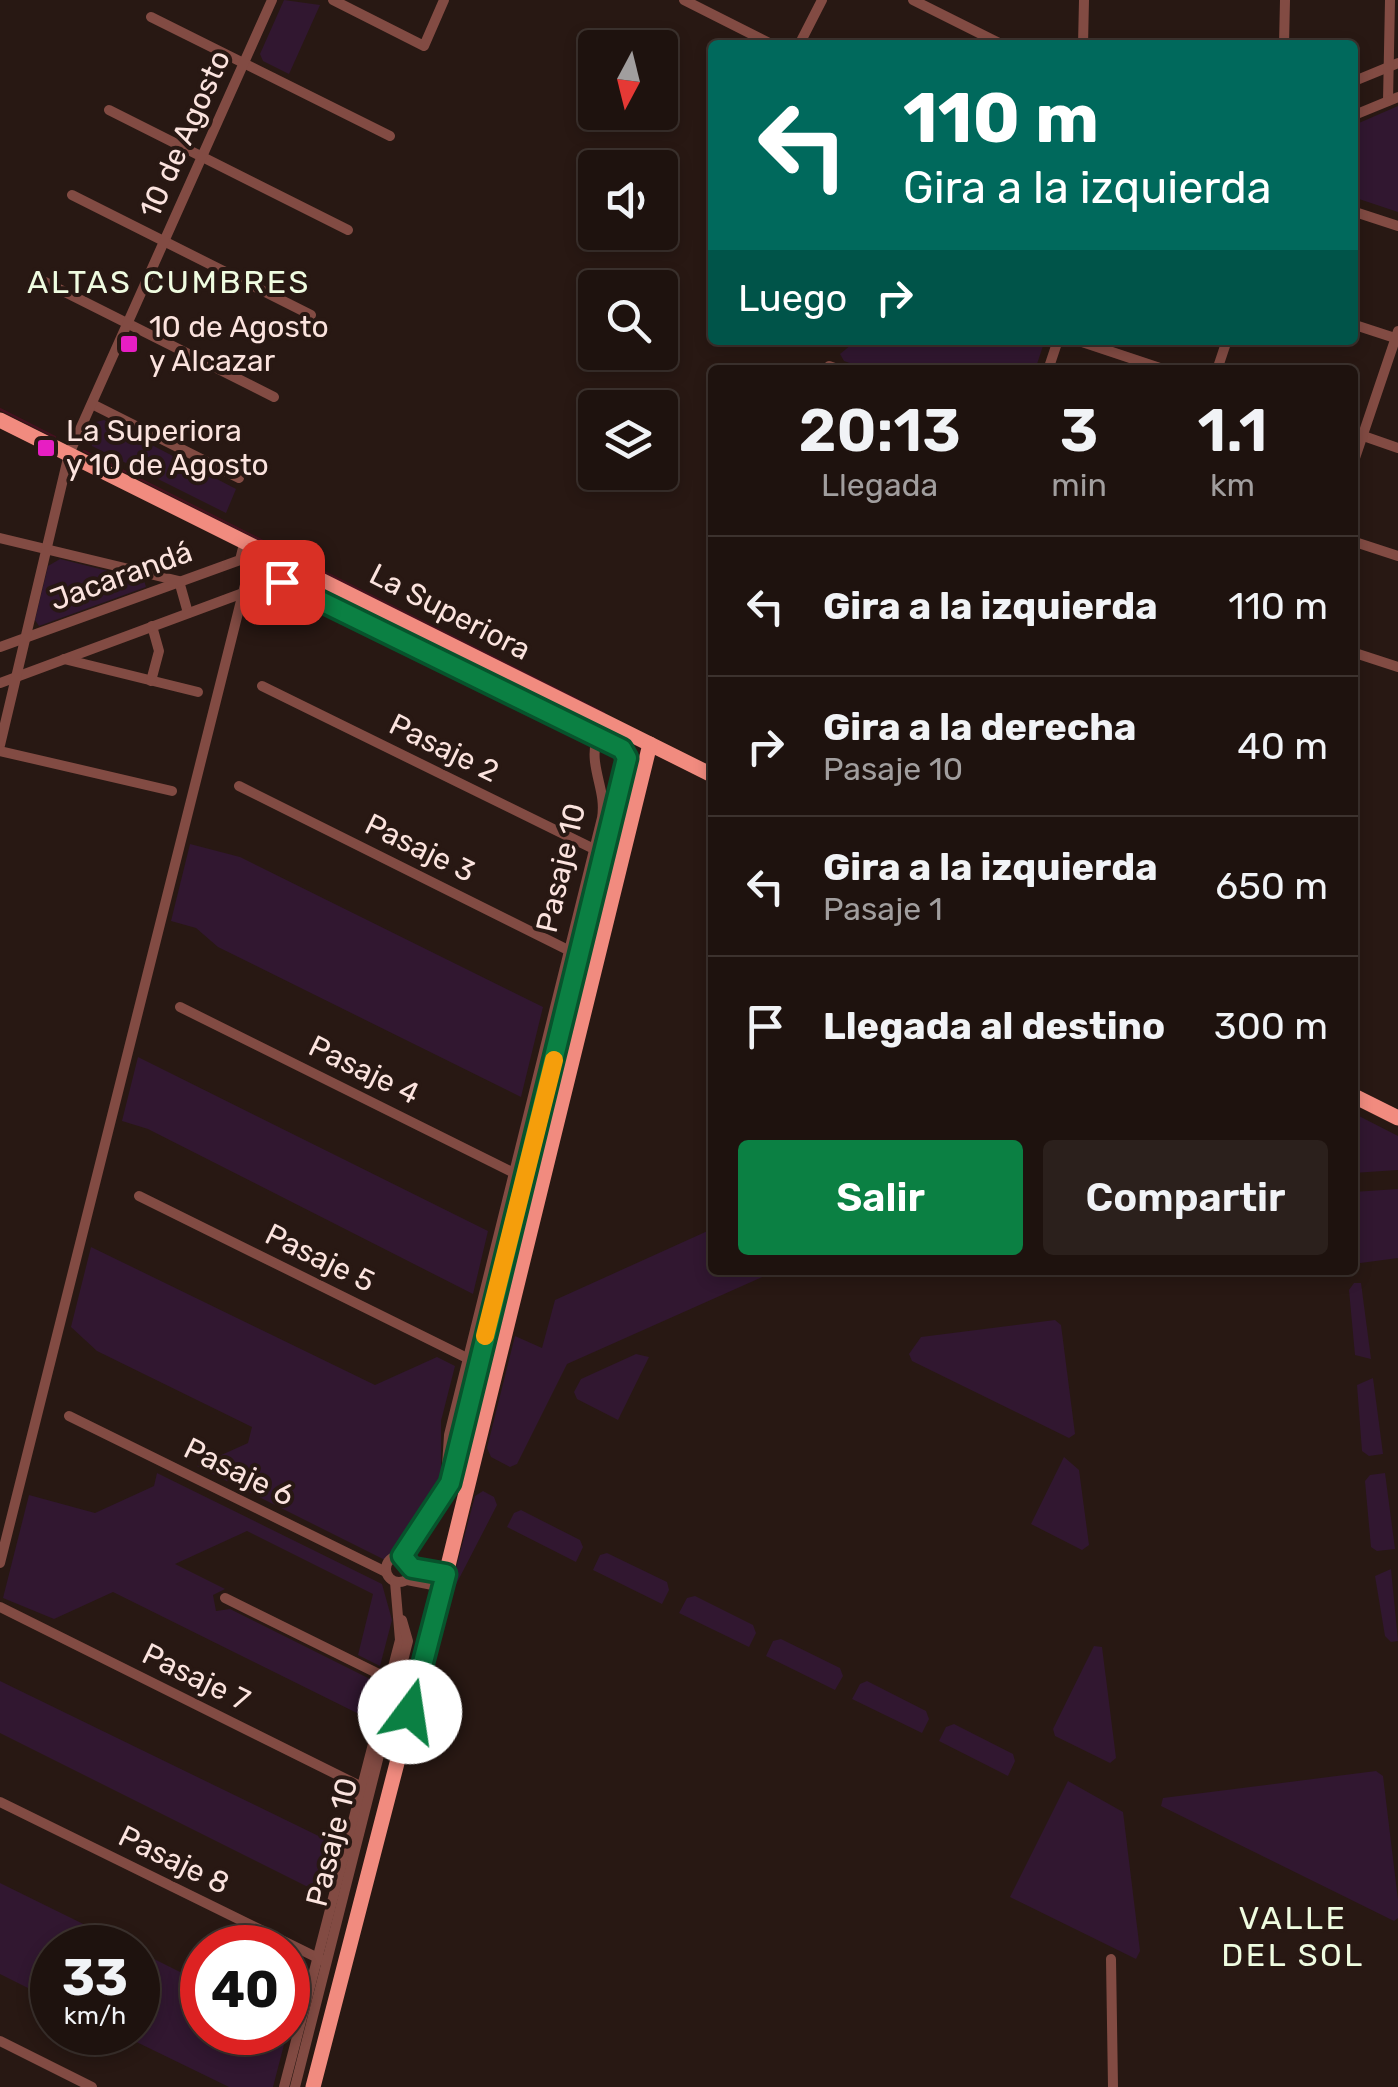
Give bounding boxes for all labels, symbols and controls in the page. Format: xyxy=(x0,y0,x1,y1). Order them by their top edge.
north arrow xyxy=(578,30,678,130)
map controls xyxy=(578,30,678,490)
street label: 10 de Agosto xyxy=(132,45,238,223)
text: 110 m xyxy=(903,77,1099,160)
icon: left xyxy=(738,80,868,210)
button: sound xyxy=(578,150,678,250)
text: Gira a la izquierda xyxy=(903,161,1272,214)
district label: ALTAS CUMBRES xyxy=(27,263,311,301)
button: search xyxy=(578,270,678,370)
icon: right xyxy=(867,270,922,325)
text: Luego xyxy=(738,275,847,321)
place label: 10 de Agosto y Alcazar xyxy=(149,309,329,379)
marker: 10 de Agosto y Alcazar xyxy=(118,333,140,355)
button: layers xyxy=(578,390,678,490)
text: 20:13 xyxy=(798,395,961,466)
text: 3 xyxy=(1060,395,1098,466)
text: 1.1 xyxy=(1197,395,1268,466)
place label: La Superiora y 10 de Agosto xyxy=(66,413,269,483)
marker: La Superiora y 10 de Agosto xyxy=(35,437,57,459)
text: Llegada xyxy=(821,466,938,504)
text: min xyxy=(1051,466,1107,504)
text: km xyxy=(1210,466,1255,504)
street label: Jacarandá xyxy=(45,534,197,618)
pin xyxy=(240,540,325,625)
icon: arrive xyxy=(255,555,310,610)
street label: La Superiora xyxy=(364,556,536,668)
icon: left xyxy=(738,579,793,634)
text: Gira a la izquierda xyxy=(823,583,1158,629)
text: 110 m xyxy=(1228,583,1328,629)
text: Gira a la derecha xyxy=(823,704,1136,750)
street label: Pasaje 2 xyxy=(383,706,505,790)
icon: right xyxy=(738,719,793,774)
text: 40 m xyxy=(1237,723,1328,769)
text: Pasaje 10 xyxy=(823,750,963,788)
street label: Pasaje 10 xyxy=(529,800,593,936)
street label: Pasaje 3 xyxy=(359,806,481,890)
text: Gira a la izquierda xyxy=(823,844,1158,890)
icon: left xyxy=(738,859,793,914)
text: 650 m xyxy=(1215,863,1328,909)
text: Pasaje 1 xyxy=(823,890,943,928)
icon: arrive xyxy=(738,999,793,1054)
text: Llegada al destino xyxy=(823,1003,1165,1049)
text: 300 m xyxy=(1214,1003,1328,1049)
street label: Pasaje 4 xyxy=(303,1028,425,1112)
button: Salir xyxy=(738,1140,1023,1255)
button: Compartir xyxy=(1043,1140,1328,1255)
street label: Pasaje 5 xyxy=(259,1216,381,1300)
street label: Pasaje 6 xyxy=(178,1430,300,1514)
street label: Pasaje 7 xyxy=(136,1636,256,1718)
position arrow xyxy=(358,1660,462,1764)
street label: Pasaje 10 xyxy=(299,1774,365,1910)
street label: Pasaje 8 xyxy=(113,1818,235,1902)
district label: VALLE DEL SOL xyxy=(1221,1899,1365,1974)
speed limit sign: 40 xyxy=(180,1925,310,2055)
text: 33 xyxy=(62,1948,128,2008)
text: km/h xyxy=(64,2001,126,2030)

